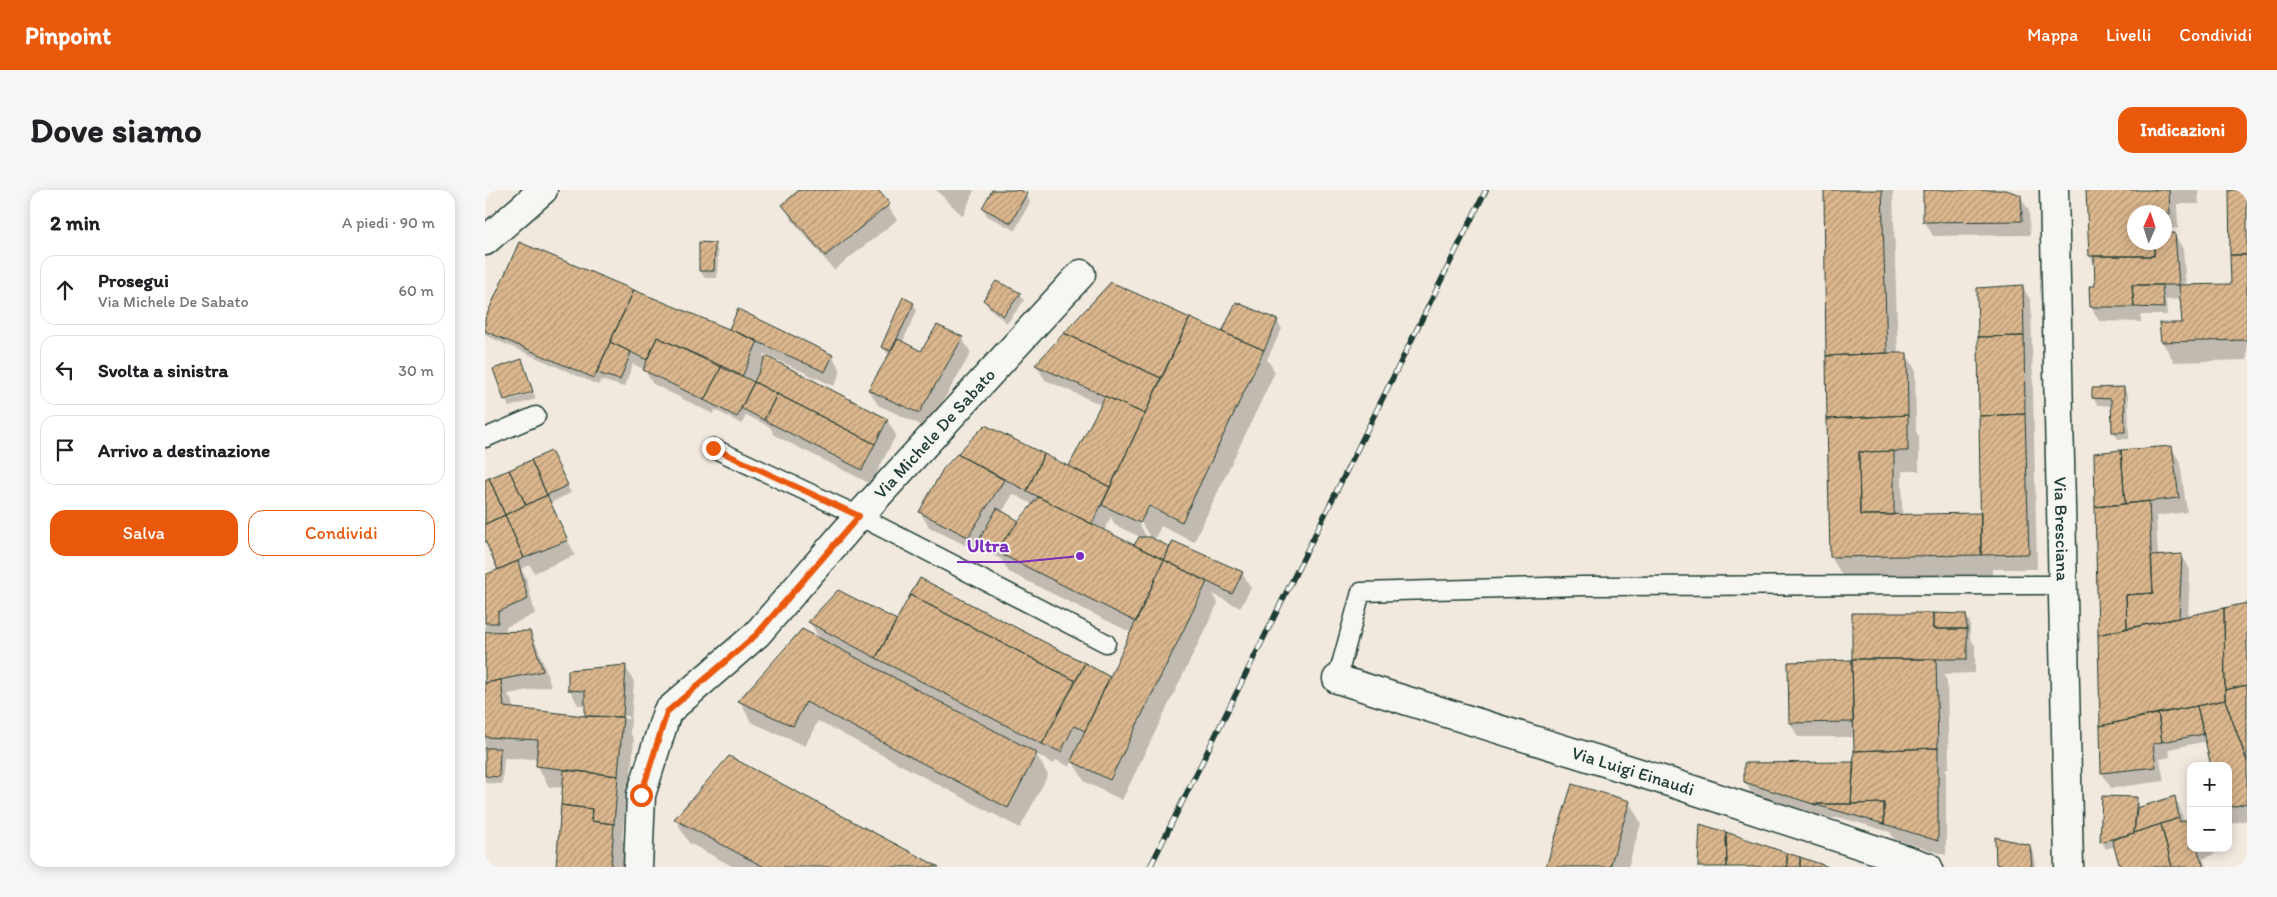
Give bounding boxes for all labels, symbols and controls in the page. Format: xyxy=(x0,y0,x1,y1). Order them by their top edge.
text: Pinpoint xyxy=(25,21,111,50)
text: Mappa xyxy=(2027,24,2078,46)
text: Livelli xyxy=(2106,24,2151,46)
text: Condividi xyxy=(2179,24,2252,46)
button: Indicazioni xyxy=(2118,107,2247,153)
text: Dove siamo xyxy=(30,109,202,151)
north arrow xyxy=(2127,205,2172,250)
text: 2 min xyxy=(50,210,100,235)
text: A piedi · 90 m xyxy=(342,213,435,232)
text: Prosegui xyxy=(98,269,169,292)
icon: ahead xyxy=(51,276,79,304)
text: 60 m xyxy=(399,281,434,300)
text: Via Michele De Sabato xyxy=(98,292,249,311)
icon: left xyxy=(51,356,79,384)
text: Svolta a sinistra xyxy=(98,359,228,382)
text: 30 m xyxy=(398,361,434,380)
street label: Via Michele De Sabato xyxy=(869,364,1000,503)
icon: arrive xyxy=(51,436,79,464)
route end xyxy=(702,437,725,460)
text: Arrivo a destinazione xyxy=(98,439,270,462)
street label: Via Bresciana xyxy=(2049,476,2074,582)
button: Salva xyxy=(50,510,238,556)
button: Condividi xyxy=(248,510,435,556)
callout: Ultra xyxy=(957,528,1019,562)
text: Ultra xyxy=(967,534,1010,557)
street label: Via Luigi Einaudi xyxy=(1569,742,1697,801)
map controls xyxy=(2187,762,2232,852)
button: + xyxy=(2187,762,2232,807)
route start xyxy=(630,784,653,807)
button: − xyxy=(2187,807,2232,852)

